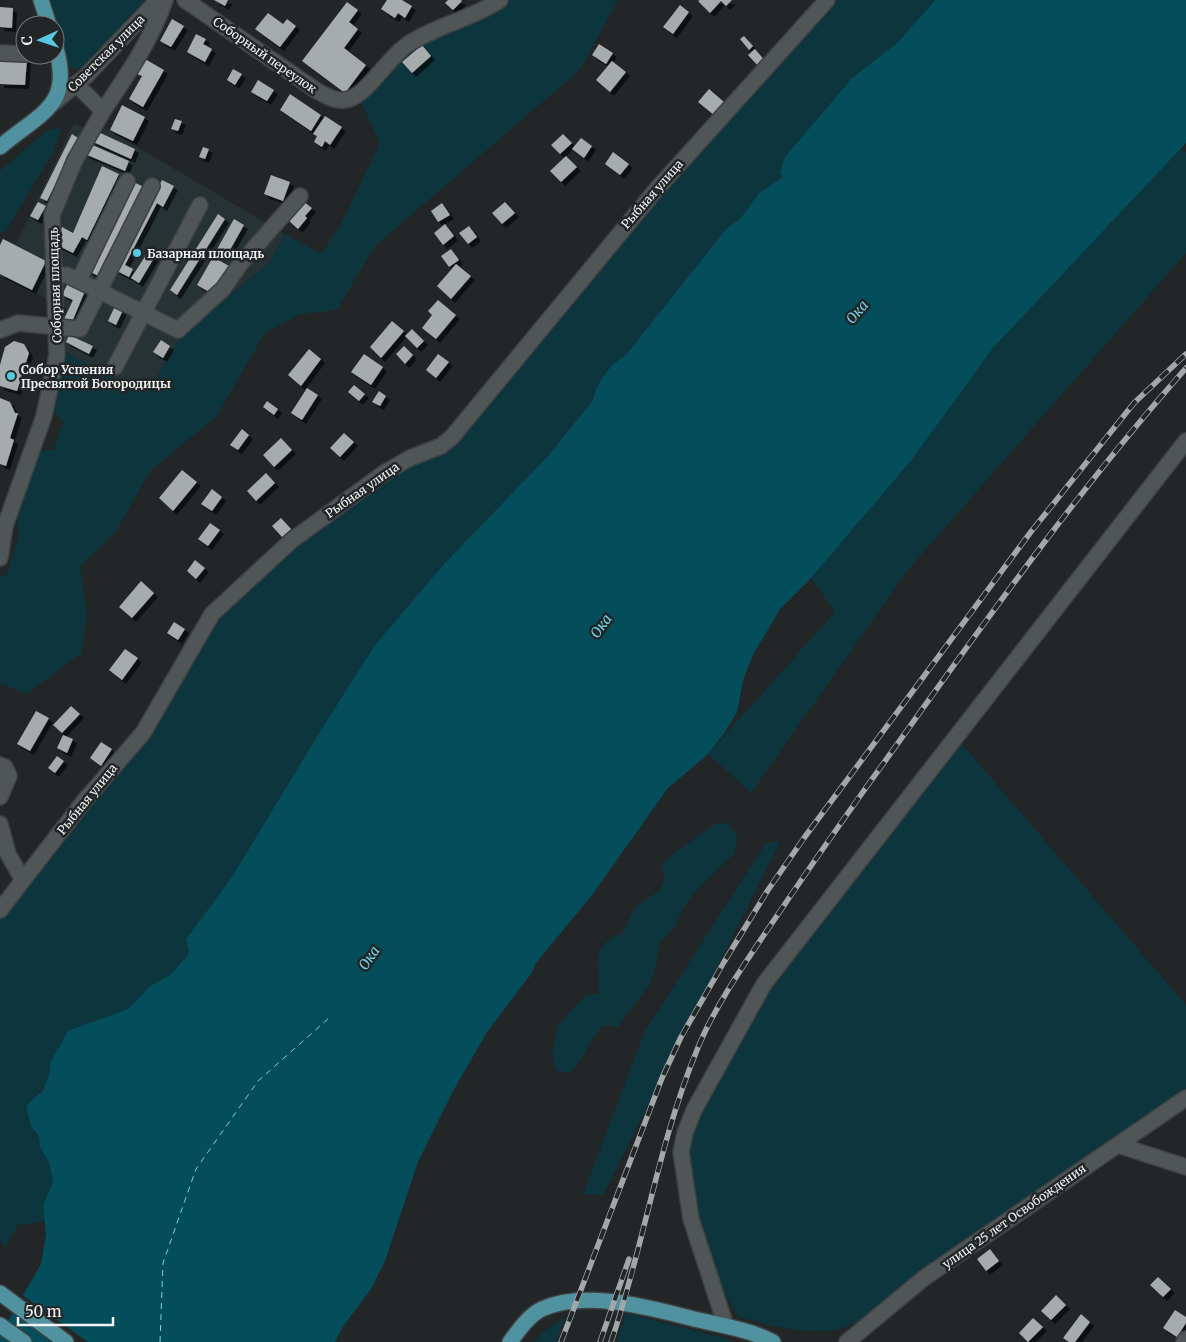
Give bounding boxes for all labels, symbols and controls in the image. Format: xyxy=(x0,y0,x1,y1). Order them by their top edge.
street label: Советская улица xyxy=(64,11,148,95)
street label: Соборный переулок xyxy=(210,14,320,97)
north arrow xyxy=(15,15,65,65)
text: С xyxy=(18,36,36,46)
street label: Рыбная улица xyxy=(618,156,686,232)
street label: Соборная площадь xyxy=(45,227,65,343)
place label: Базарная площадь xyxy=(147,246,264,261)
marker: Базарная площадь xyxy=(131,247,143,259)
water label: Ока xyxy=(842,296,872,328)
place label: Собор Успения Пресвятой Богородицы xyxy=(21,362,171,391)
marker: Собор Успения Пресвятой Богородицы xyxy=(5,370,17,382)
street label: Рыбная улица xyxy=(322,459,402,521)
water label: Ока xyxy=(586,610,616,642)
street label: Рыбная улица xyxy=(54,760,120,837)
water label: Ока xyxy=(354,942,384,974)
street label: улица 25 лет Освобождения xyxy=(939,1161,1089,1271)
scale bar xyxy=(18,1294,112,1326)
text: 50 m xyxy=(25,1302,62,1321)

